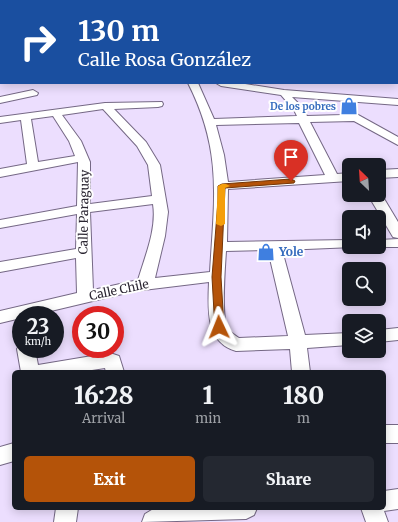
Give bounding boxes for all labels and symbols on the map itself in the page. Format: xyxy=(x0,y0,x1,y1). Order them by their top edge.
shop icon: De los pobres xyxy=(339,96,359,116)
place label: De los pobres xyxy=(270,100,336,113)
pin xyxy=(274,140,308,181)
north arrow xyxy=(342,158,386,202)
street label: Calle Paraguay xyxy=(75,170,92,254)
shop icon: Yole xyxy=(256,242,276,262)
place label: Yole xyxy=(278,244,304,259)
street label: Calle Chile xyxy=(88,276,150,303)
speed limit sign: 30 xyxy=(72,306,124,358)
position arrow xyxy=(198,306,240,348)

